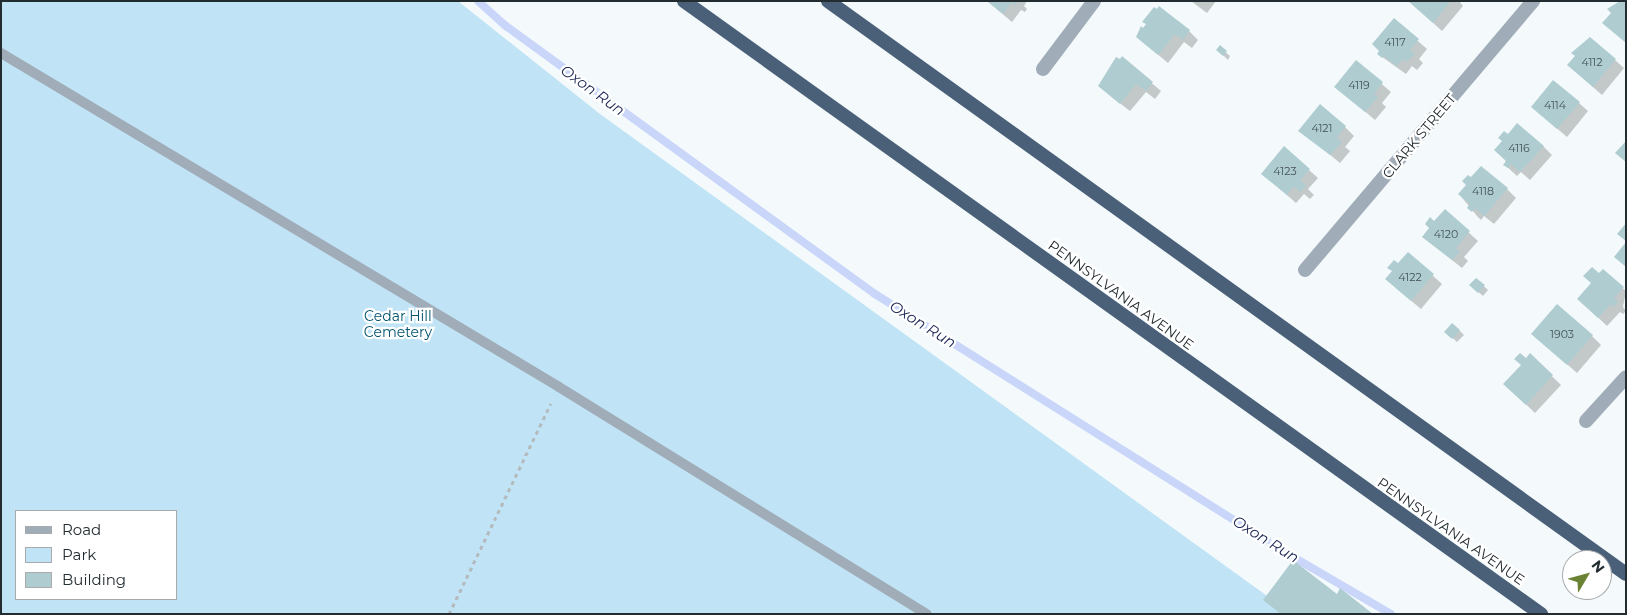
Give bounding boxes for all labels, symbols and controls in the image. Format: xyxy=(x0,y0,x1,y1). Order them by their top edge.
house number: 4117 xyxy=(1384,35,1406,49)
house number: 4112 xyxy=(1581,55,1603,69)
water label: Oxon Run xyxy=(557,61,629,119)
house number: 4119 xyxy=(1348,78,1370,92)
street label: CLARK STREET xyxy=(1379,90,1459,182)
house number: 4114 xyxy=(1544,98,1566,112)
house number: 4121 xyxy=(1311,121,1333,135)
house number: 4116 xyxy=(1508,141,1530,155)
house number: 4123 xyxy=(1273,164,1297,178)
house number: 4118 xyxy=(1472,184,1494,198)
house number: 4120 xyxy=(1434,227,1458,241)
street label: PENNSYLVANIA AVENUE xyxy=(1045,237,1197,353)
house number: 4122 xyxy=(1398,270,1422,284)
water label: Oxon Run xyxy=(887,297,959,351)
park label: Cedar Hill Cemetery xyxy=(364,308,432,341)
house number: 1903 xyxy=(1550,327,1574,341)
street label: PENNSYLVANIA AVENUE xyxy=(1374,474,1528,588)
legend xyxy=(15,510,178,600)
water label: Oxon Run xyxy=(1230,512,1302,566)
text: Road xyxy=(62,520,101,539)
text: Park xyxy=(62,545,96,564)
north arrow xyxy=(1562,550,1612,600)
text: N xyxy=(1588,557,1609,577)
text: Building xyxy=(62,570,126,589)

